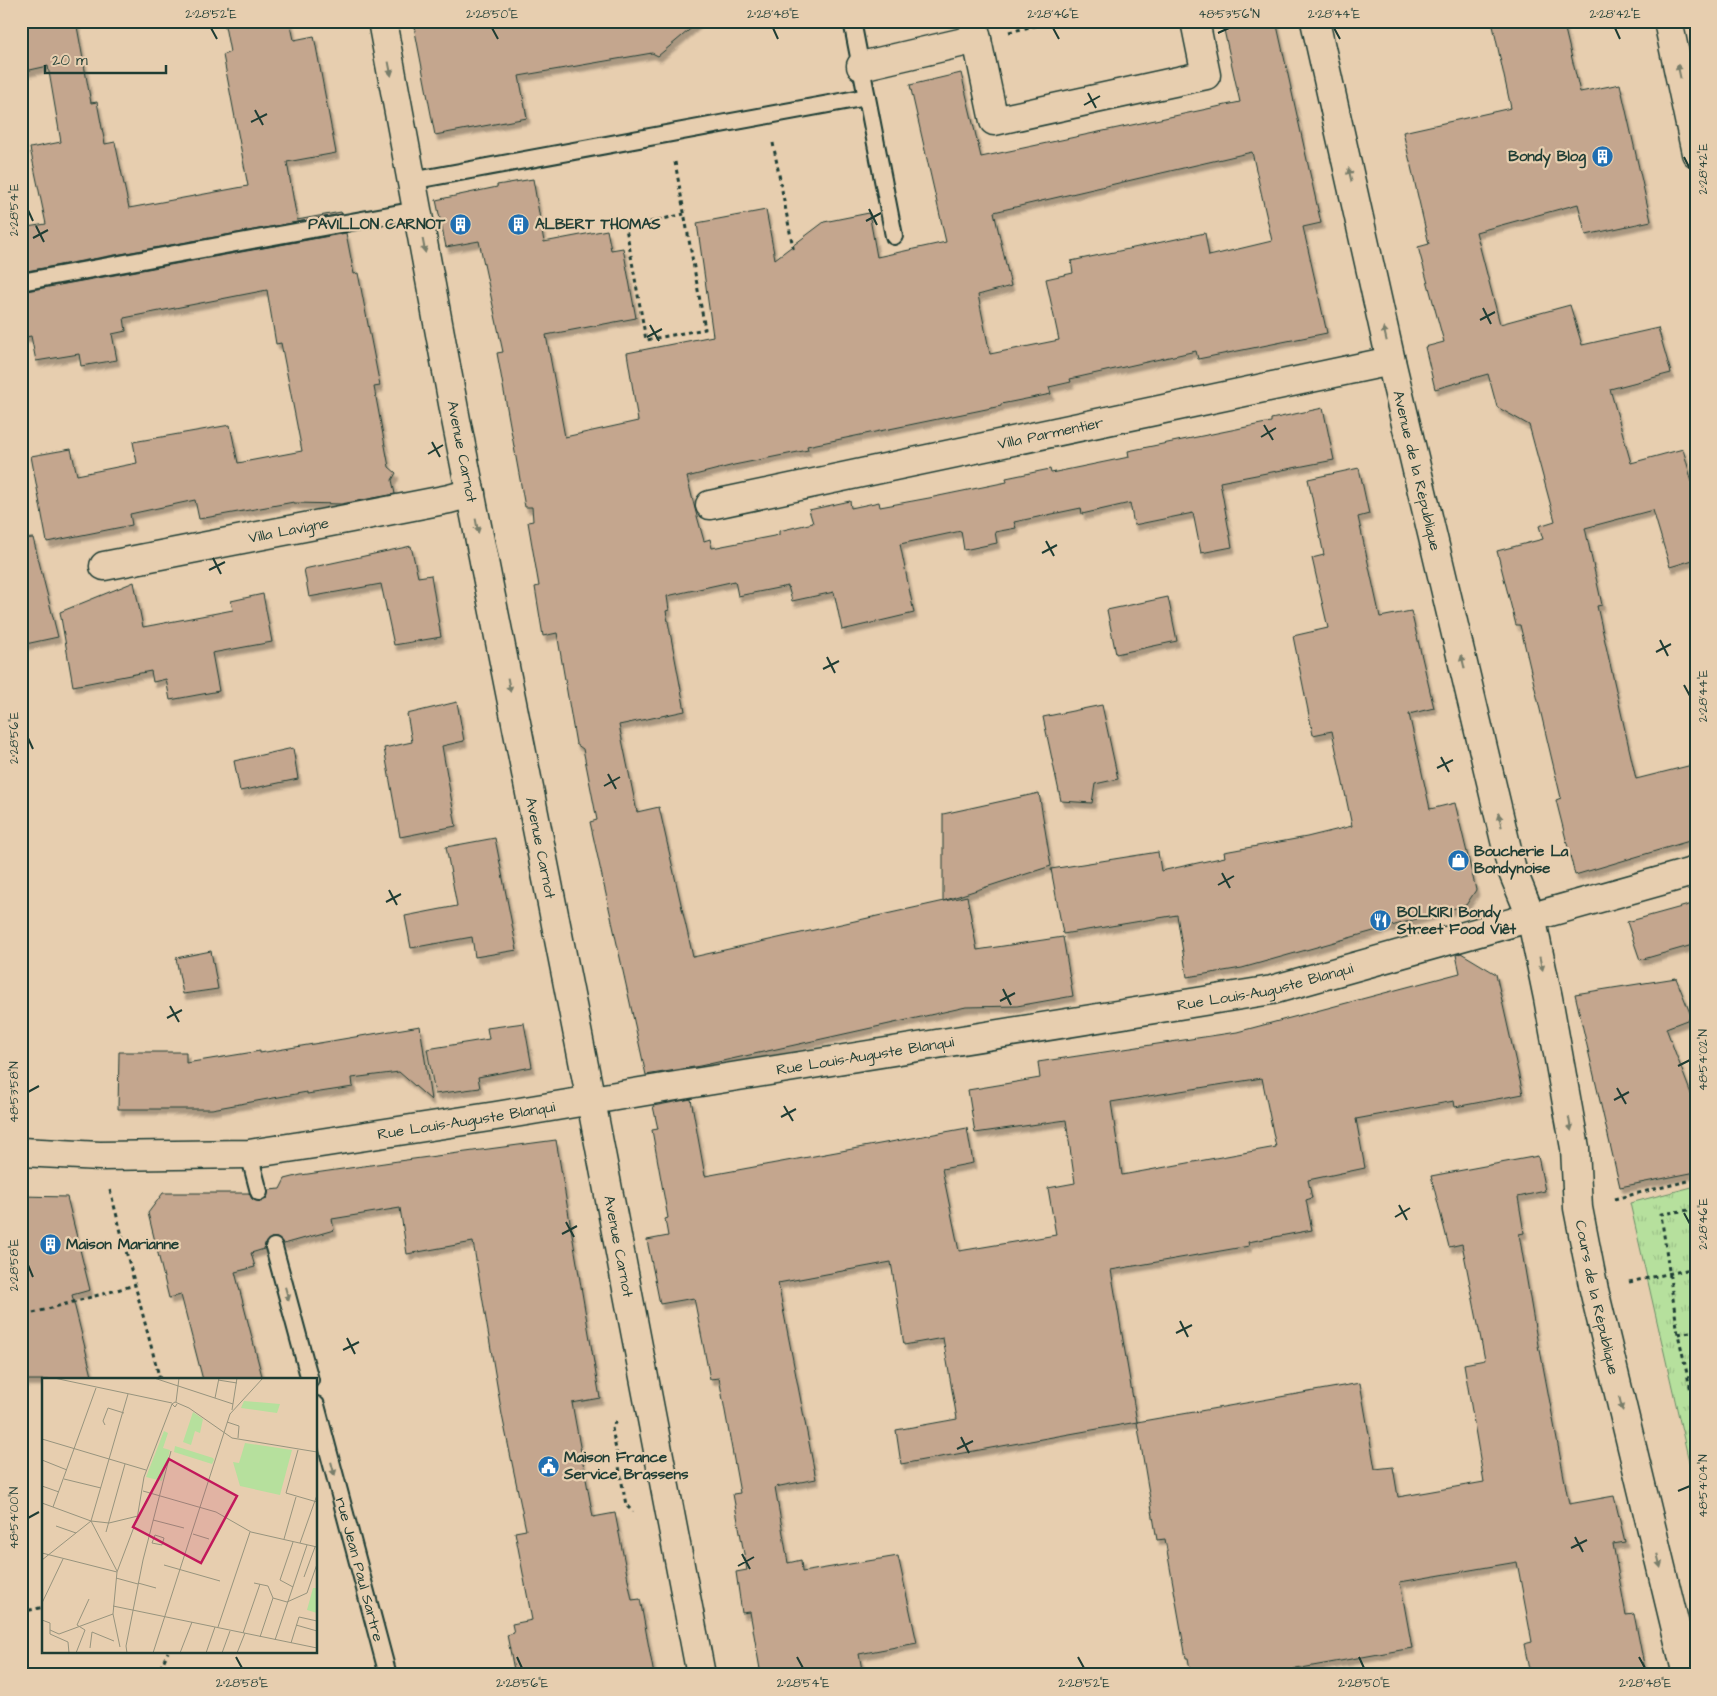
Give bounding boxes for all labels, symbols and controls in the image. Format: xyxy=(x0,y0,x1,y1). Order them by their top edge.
text: 2°28'52"E xyxy=(185,6,237,23)
text: 2°28'50"E xyxy=(466,6,518,23)
text: 2°28'48"E xyxy=(747,6,799,23)
text: 2°28'46"E xyxy=(1027,6,1079,23)
text: 48°53'56"N xyxy=(1198,6,1260,23)
text: 2°28'44"E xyxy=(1308,6,1360,23)
text: 2°28'42"E xyxy=(1589,6,1641,23)
scale bar xyxy=(45,42,166,74)
text: 20 m xyxy=(52,50,88,71)
one-way arrow xyxy=(387,62,395,78)
one-way arrow xyxy=(1674,63,1682,79)
text: 2°28'42"E xyxy=(1695,143,1712,195)
building icon: Bondy Blog xyxy=(1590,144,1614,168)
place label: Bondy Blog xyxy=(1508,146,1586,169)
one-way arrow xyxy=(1346,167,1354,182)
text: 2°28'54"E xyxy=(6,184,23,236)
building icon: PAVILLON CARNOT xyxy=(449,212,473,236)
building icon: ALBERT THOMAS xyxy=(507,212,531,236)
place label: PAVILLON CARNOT xyxy=(308,214,446,235)
place label: ALBERT THOMAS xyxy=(535,214,661,235)
one-way arrow xyxy=(420,238,428,254)
one-way arrow xyxy=(1381,326,1389,341)
street label: Avenue de la République xyxy=(1387,388,1446,553)
street label: Avenue Carnot xyxy=(442,399,482,504)
street label: Villa Parmentier xyxy=(996,412,1105,455)
street label: Villa Lavigne xyxy=(247,513,331,549)
one-way arrow xyxy=(474,518,482,534)
one-way arrow xyxy=(1459,654,1467,670)
text: 2°28'44"E xyxy=(1695,670,1712,722)
one-way arrow xyxy=(505,678,513,693)
text: 2°28'56"E xyxy=(6,712,23,764)
street label: Avenue Carnot xyxy=(520,795,561,901)
one-way arrow xyxy=(1496,813,1504,828)
place label: Boucherie La Bondynoise xyxy=(1474,841,1569,880)
shop icon: Boucherie La Bondynoise xyxy=(1446,848,1470,872)
place label: BOLKIRI Bondy Street Food Viêt xyxy=(1396,902,1517,940)
restaurant icon: BOLKIRI Bondy Street Food Viêt xyxy=(1369,909,1393,933)
one-way arrow xyxy=(1537,956,1545,972)
street label: Rue Louis-Auguste Blanqui xyxy=(1176,958,1356,1016)
text: 48°54'02"N xyxy=(1695,1029,1712,1091)
street label: Rue Louis-Auguste Blanqui xyxy=(775,1031,956,1081)
text: 48°53'58"N xyxy=(6,1061,23,1123)
street label: Rue Louis-Auguste Blanqui xyxy=(376,1096,557,1145)
one-way arrow xyxy=(1567,1116,1575,1132)
street label: Avenue Carnot xyxy=(598,1194,638,1299)
text: 2°28'46"E xyxy=(1695,1198,1712,1250)
street label: Cours de la République xyxy=(1570,1218,1624,1377)
building icon: Maison Marianne xyxy=(38,1232,62,1256)
place label: Maison Marianne xyxy=(66,1234,179,1255)
text: 2°28'58"E xyxy=(6,1239,23,1291)
one-way arrow xyxy=(283,1286,291,1301)
inset map xyxy=(42,1378,318,1654)
one-way arrow xyxy=(1617,1396,1625,1411)
place label: Maison France Service Brassens xyxy=(563,1447,689,1485)
public building icon: Maison France Service Brassens xyxy=(536,1454,560,1478)
text: 48°54'04"N xyxy=(1695,1454,1712,1518)
one-way arrow xyxy=(330,1461,338,1476)
text: 48°54'00"N xyxy=(6,1486,23,1549)
street label: rue Jean Paul Sartre xyxy=(330,1495,389,1644)
one-way arrow xyxy=(1655,1554,1663,1569)
text: 2°28'58"E xyxy=(216,1675,268,1692)
text: 2°28'56"E xyxy=(496,1675,548,1692)
text: 2°28'54"E xyxy=(777,1675,829,1692)
text: 2°28'52"E xyxy=(1058,1675,1110,1692)
text: 2°28'50"E xyxy=(1338,1675,1390,1692)
text: 2°28'48"E xyxy=(1619,1675,1671,1692)

